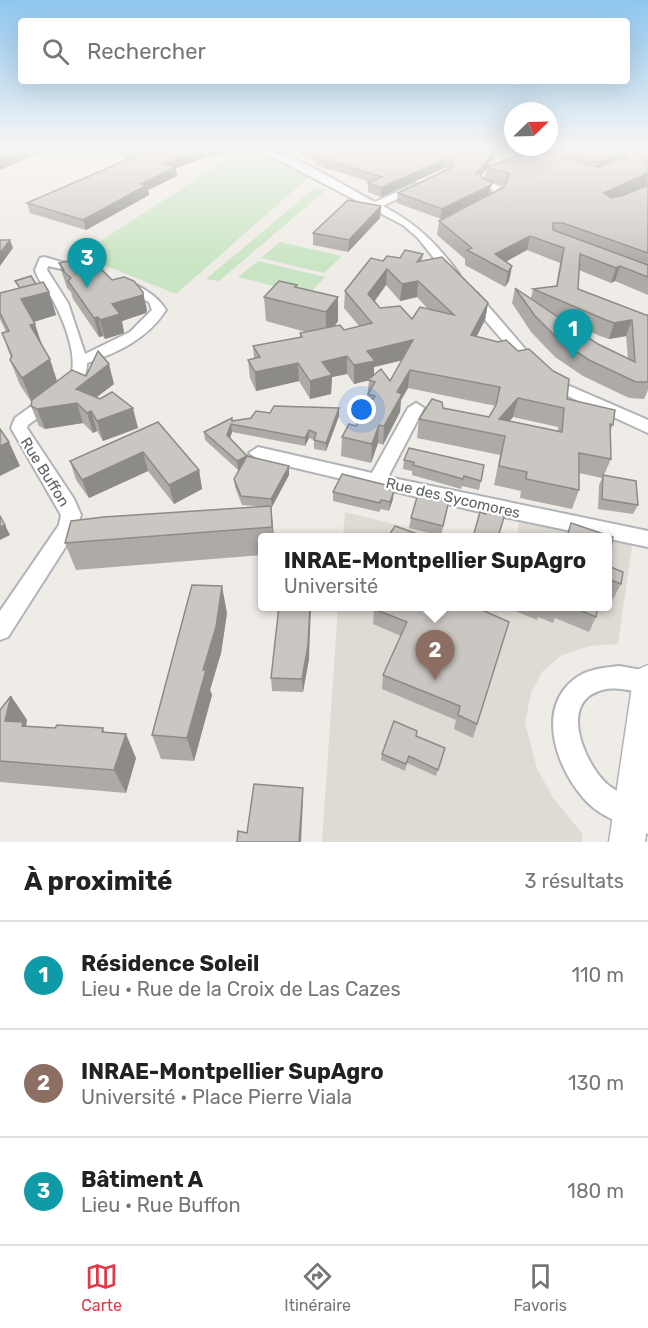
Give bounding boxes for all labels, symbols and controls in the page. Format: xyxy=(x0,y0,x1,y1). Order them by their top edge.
search box xyxy=(18,18,630,84)
icon: search xyxy=(39,35,72,68)
text: Rechercher xyxy=(87,38,206,65)
north arrow xyxy=(504,102,558,156)
pin: 3 xyxy=(68,238,106,288)
pin: 1 xyxy=(554,310,592,359)
your location xyxy=(347,395,376,424)
street label: Rue Buffon xyxy=(17,434,73,510)
street label: Rue des Sycomores xyxy=(384,474,522,522)
popup xyxy=(258,533,612,611)
text: INRAE-Montpellier SupAgro xyxy=(284,547,586,574)
text: Université xyxy=(284,574,378,598)
pin: 2 xyxy=(416,630,454,680)
text: À proximité xyxy=(24,866,173,897)
text: 3 résultats xyxy=(525,869,624,893)
text: Résidence Soleil xyxy=(81,950,259,977)
text: 1 xyxy=(39,963,48,987)
text: 110 m xyxy=(572,963,624,987)
text: Lieu · Rue de la Croix de Las Cazes xyxy=(81,977,401,1001)
text: INRAE-Montpellier SupAgro xyxy=(81,1058,384,1085)
text: 2 xyxy=(37,1071,50,1095)
text: 130 m xyxy=(568,1071,624,1095)
text: Université · Place Pierre Viala xyxy=(81,1085,352,1109)
text: Bâtiment A xyxy=(81,1166,203,1193)
text: 3 xyxy=(37,1179,50,1203)
text: 180 m xyxy=(567,1179,624,1203)
text: Lieu · Rue Buffon xyxy=(81,1193,241,1217)
tab: Carte xyxy=(81,1260,122,1315)
tab: Itinéraire xyxy=(284,1260,351,1315)
tab: Favoris xyxy=(513,1260,567,1315)

